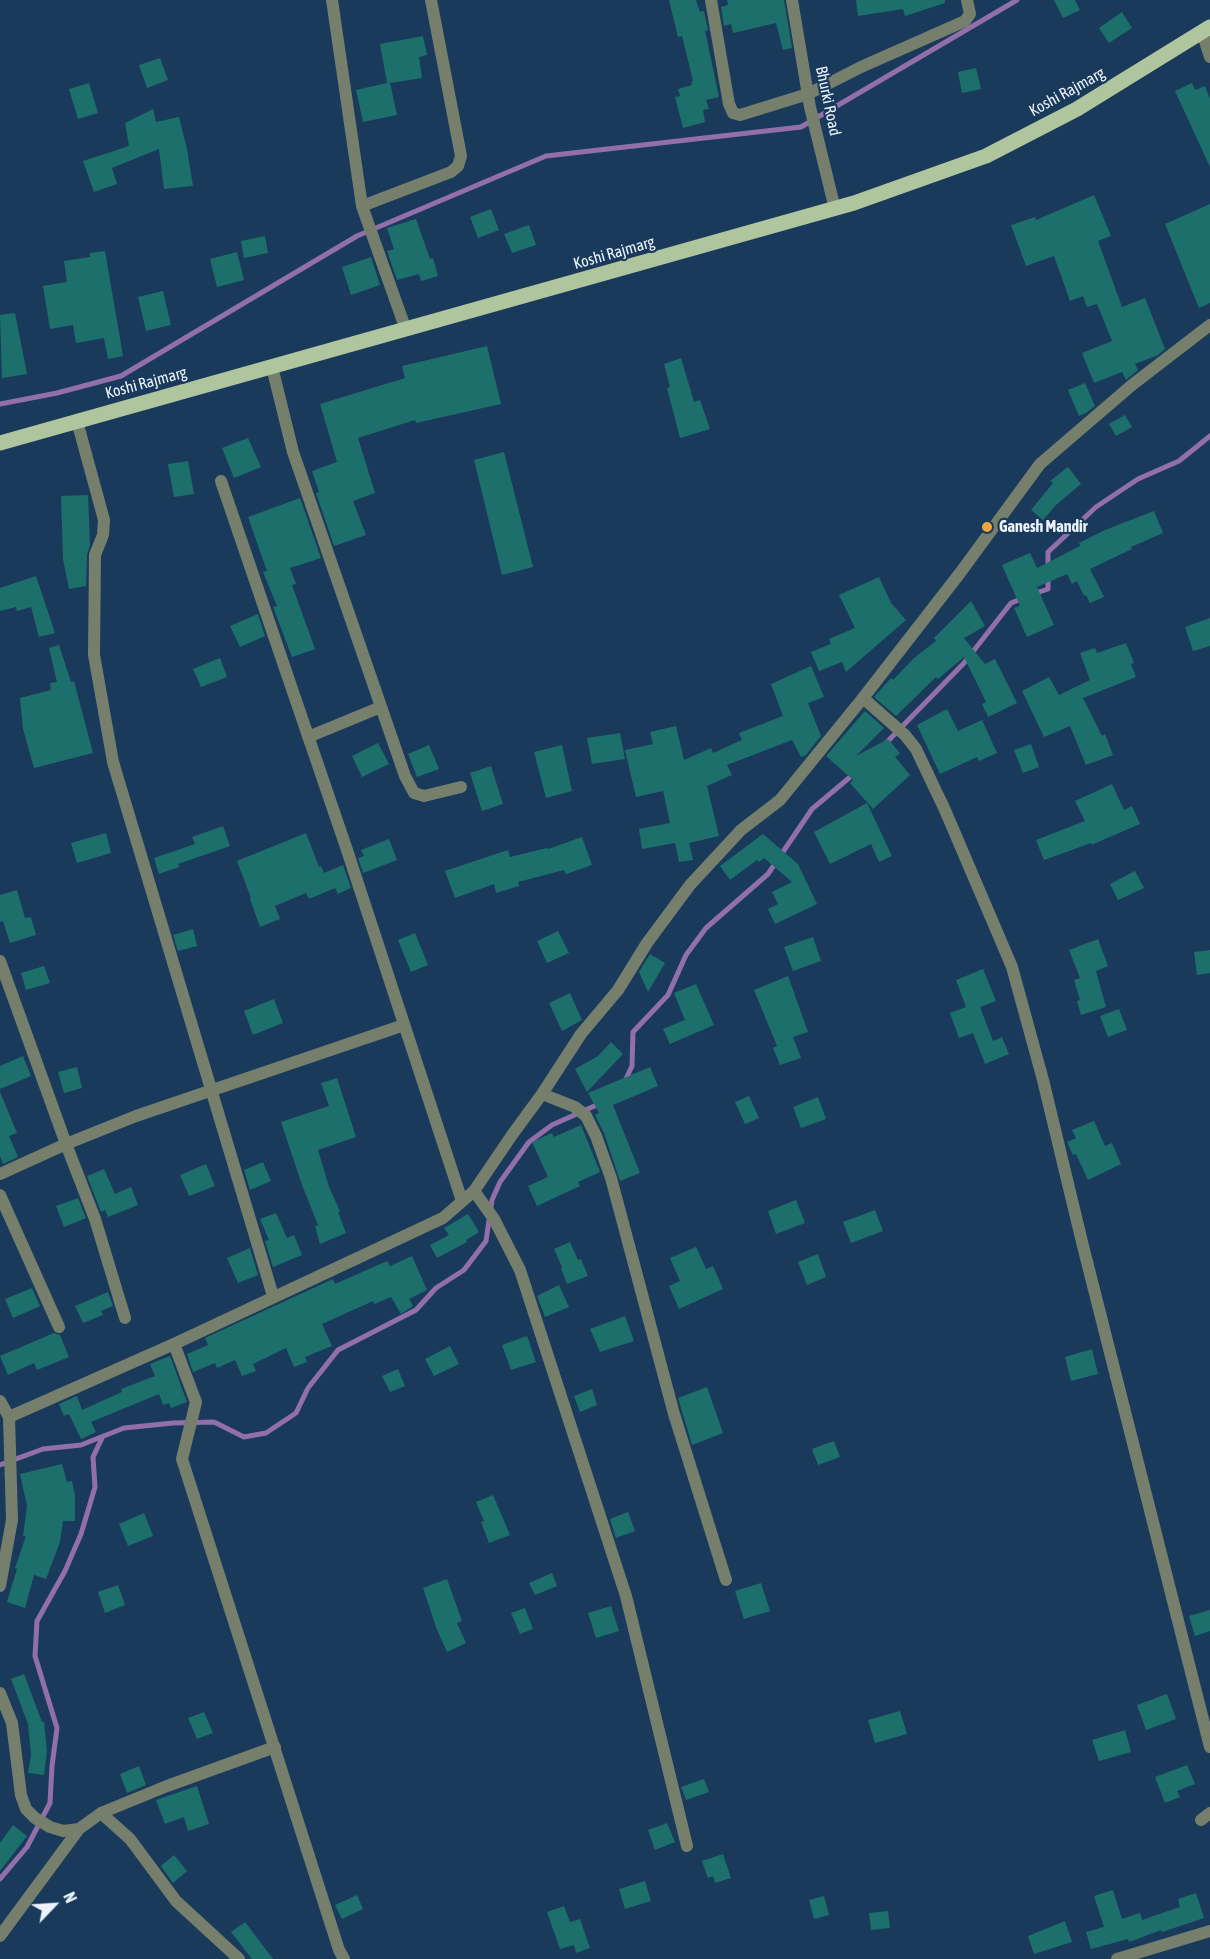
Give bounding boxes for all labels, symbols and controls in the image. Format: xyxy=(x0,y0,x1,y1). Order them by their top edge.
street label: Koshi Rajmarg xyxy=(1026,63,1108,121)
street label: Bhurki Road xyxy=(811,64,845,138)
street label: Koshi Rajmarg xyxy=(571,232,657,274)
street label: Koshi Rajmarg xyxy=(103,363,189,403)
place label: Ganesh Mandir xyxy=(999,517,1087,537)
marker: Ganesh Mandir xyxy=(980,520,994,534)
north arrow xyxy=(24,1875,84,1935)
text: N xyxy=(60,1889,80,1905)

